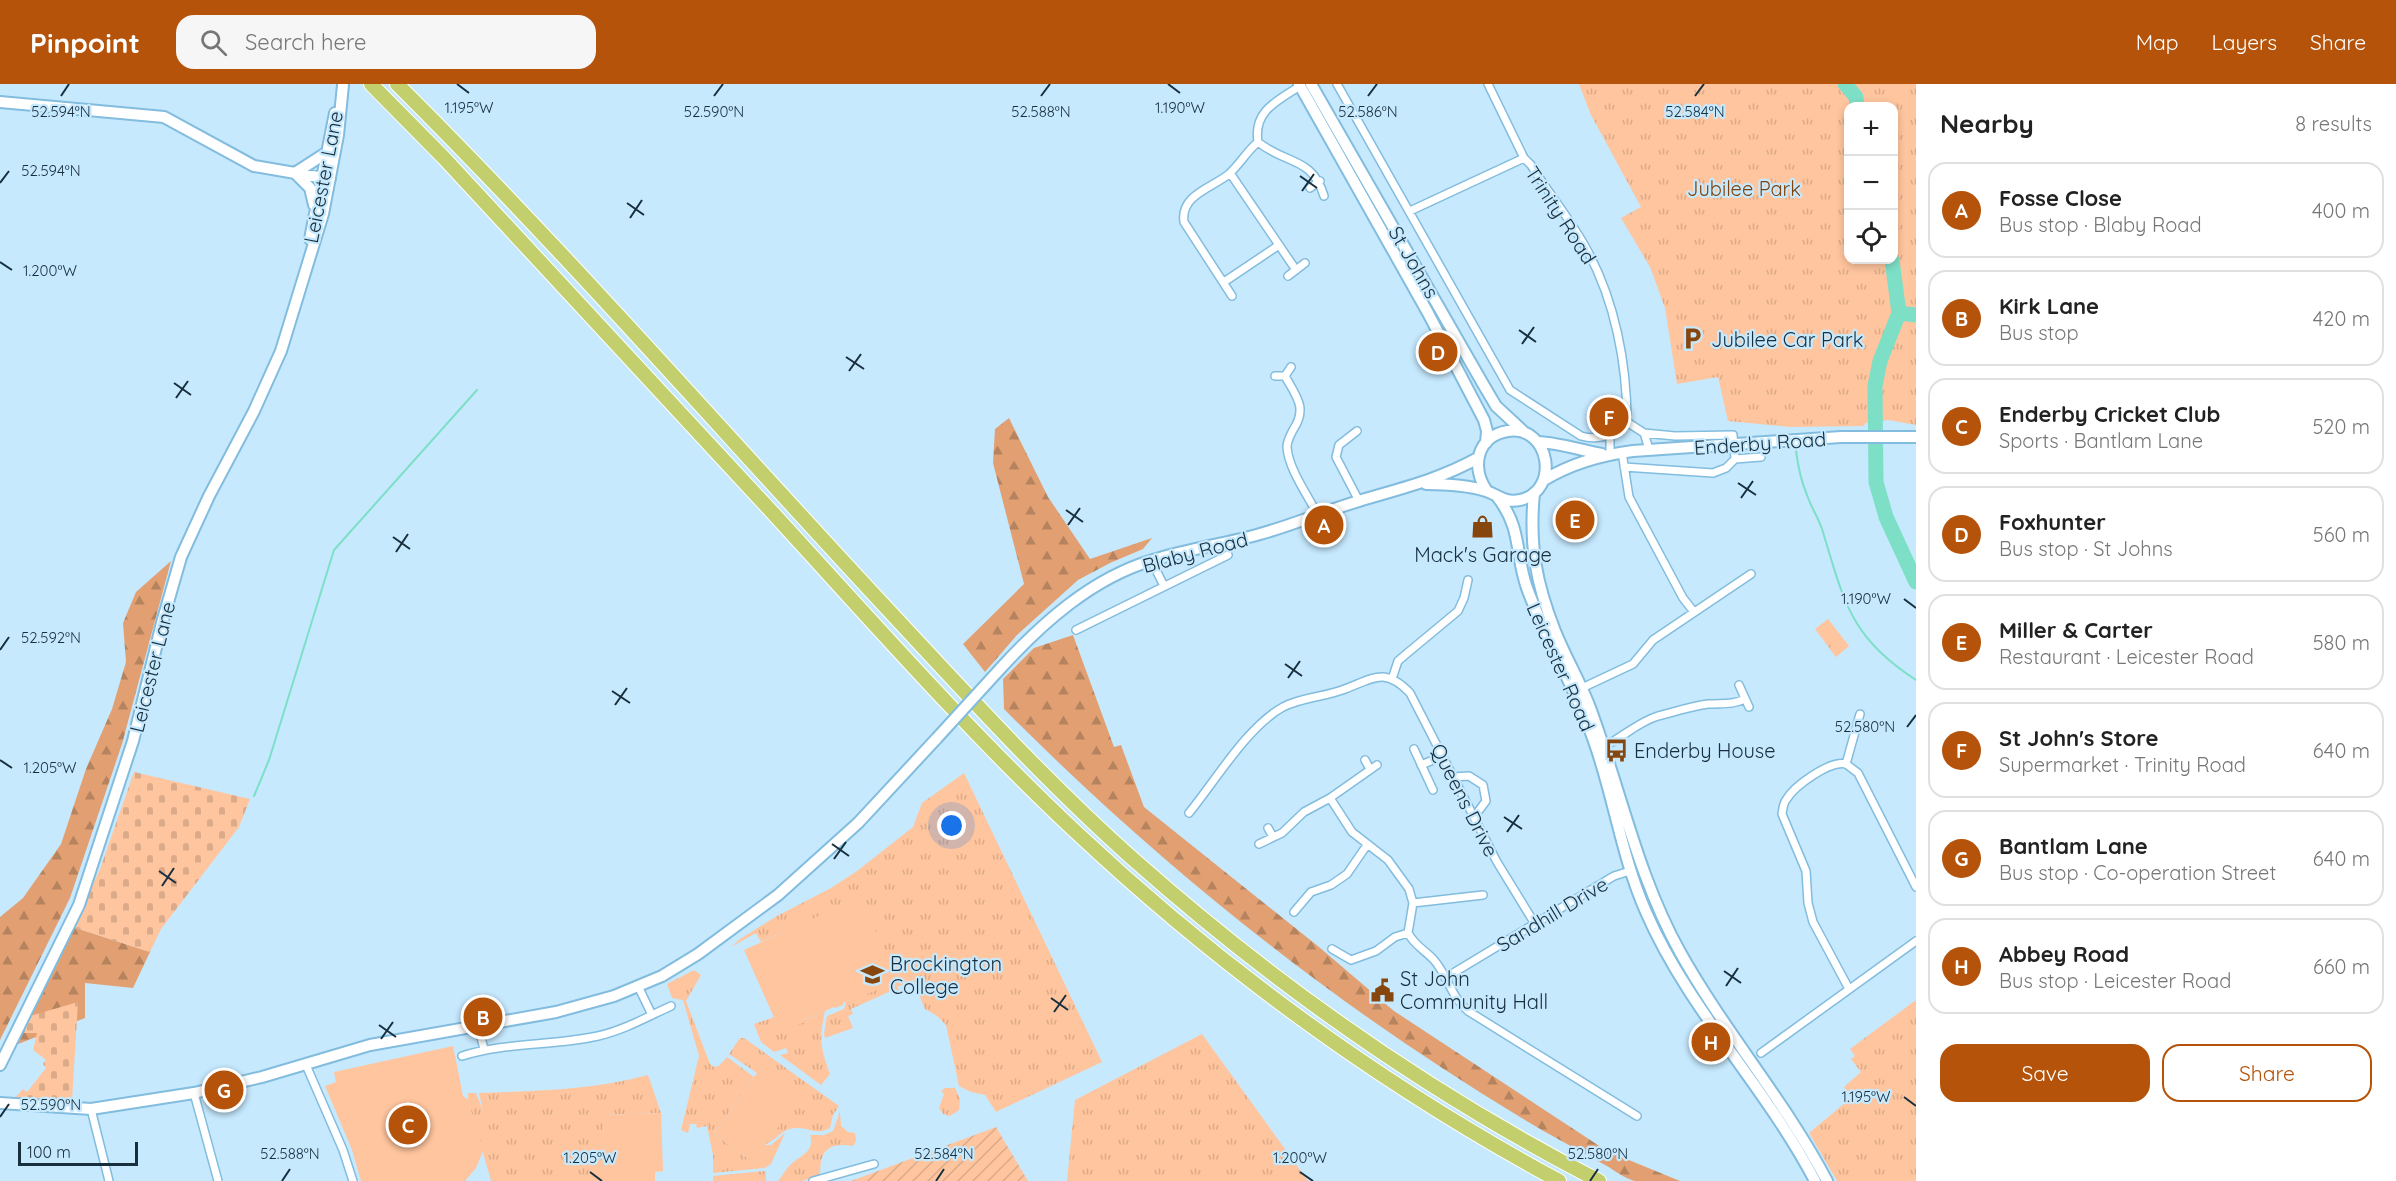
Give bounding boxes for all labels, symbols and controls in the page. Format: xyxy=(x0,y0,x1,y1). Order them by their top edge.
search box xyxy=(176,15,596,69)
text: Pinpoint xyxy=(30,25,140,60)
icon: search xyxy=(197,26,230,59)
text: Search here xyxy=(245,28,366,56)
text: Map xyxy=(2136,29,2179,55)
text: Layers xyxy=(2212,29,2277,55)
text: Share xyxy=(2310,29,2366,55)
text: 1.195°W xyxy=(444,98,494,117)
text: 1.190°W xyxy=(1155,98,1205,117)
text: 52.594°N xyxy=(31,102,91,121)
text: 52.590°N xyxy=(684,102,744,121)
text: 52.588°N xyxy=(1011,102,1071,121)
text: 52.586°N xyxy=(1338,102,1398,121)
text: 52.584°N xyxy=(1665,102,1725,121)
map controls xyxy=(1844,102,1898,264)
button: + xyxy=(1844,102,1898,156)
text: Nearby xyxy=(1940,107,2034,140)
street label: Leicester Lane xyxy=(298,109,348,245)
text: 8 results xyxy=(2295,111,2372,136)
button: − xyxy=(1844,156,1898,210)
text: 52.594°N xyxy=(21,161,81,180)
street label: Trinity Road xyxy=(1520,161,1602,269)
park label: Jubilee Park xyxy=(1687,176,1801,201)
text: Fosse Close xyxy=(1999,184,2122,212)
text: A xyxy=(1955,198,1968,223)
text: 400 m xyxy=(2312,198,2370,223)
button: locate xyxy=(1844,210,1898,264)
text: Bus stop · Blaby Road xyxy=(1999,212,2202,237)
street label: St Johns xyxy=(1383,221,1445,303)
text: 1.200°W xyxy=(23,261,77,280)
text: Kirk Lane xyxy=(1999,292,2099,320)
text: B xyxy=(1955,306,1968,331)
text: 420 m xyxy=(2313,306,2370,331)
text: Bus stop xyxy=(1999,320,2079,345)
parking icon: Jubilee Car Park xyxy=(1680,326,1706,352)
place label: Jubilee Car Park xyxy=(1711,327,1863,352)
pin: D xyxy=(1418,330,1458,374)
pin: F xyxy=(1590,394,1628,440)
text: Enderby Cricket Club xyxy=(1999,400,2220,428)
text: C xyxy=(1955,414,1968,439)
text: 520 m xyxy=(2312,414,2370,439)
street label: Enderby Road xyxy=(1693,426,1827,460)
text: Sports · Bantlam Lane xyxy=(1999,428,2203,453)
pin: E xyxy=(1556,498,1594,542)
pin: A xyxy=(1304,502,1344,548)
text: Foxhunter xyxy=(1999,508,2106,536)
shop icon: Mack's Garage xyxy=(1470,514,1496,540)
text: D xyxy=(1954,522,1969,547)
text: 560 m xyxy=(2313,522,2370,547)
street label: Blaby Road xyxy=(1139,526,1251,578)
text: Bus stop · St Johns xyxy=(1999,536,2173,561)
place label: Mack's Garage xyxy=(1414,542,1552,567)
text: 1.190°W xyxy=(1841,589,1891,608)
street label: Leicester Lane xyxy=(124,599,180,735)
street label: Leicester Road xyxy=(1522,599,1600,735)
text: Miller & Carter xyxy=(1999,616,2153,644)
text: 52.592°N xyxy=(21,628,81,647)
text: E xyxy=(1956,630,1967,655)
text: 580 m xyxy=(2313,630,2370,655)
text: Restaurant · Leicester Road xyxy=(1999,644,2254,669)
text: 52.580°N xyxy=(1835,717,1895,736)
text: St John's Store xyxy=(1999,724,2158,752)
bus stop icon: Enderby House xyxy=(1603,737,1629,763)
place label: Enderby House xyxy=(1634,738,1776,763)
text: F xyxy=(1956,738,1967,763)
text: 640 m xyxy=(2313,738,2370,763)
street label: Queens Drive xyxy=(1426,739,1504,861)
text: Supermarket · Trinity Road xyxy=(1999,752,2246,777)
text: 1.205°W xyxy=(23,758,77,777)
your location xyxy=(937,811,966,840)
text: Bantlam Lane xyxy=(1999,832,2148,860)
text: G xyxy=(1955,846,1968,871)
text: 640 m xyxy=(2313,846,2370,871)
text: Bus stop · Co-operation Street xyxy=(1999,860,2276,885)
street label: Sandhill Drive xyxy=(1492,871,1612,957)
text: Abbey Road xyxy=(1999,940,2129,968)
place label: Brockington College xyxy=(890,951,1002,999)
text: H xyxy=(1954,954,1969,979)
text: 660 m xyxy=(2313,954,2370,979)
school or university icon: Brockington College xyxy=(859,961,885,987)
place label: St John Community Hall xyxy=(1400,966,1548,1014)
text: Bus stop · Leicester Road xyxy=(1999,968,2231,993)
public building icon: St John Community Hall xyxy=(1369,977,1395,1003)
pin: B xyxy=(464,994,502,1040)
pin: H xyxy=(1692,1020,1730,1064)
button: Save xyxy=(1940,1044,2150,1102)
button: Share xyxy=(2162,1044,2372,1102)
pin: G xyxy=(204,1068,244,1112)
text: 1.195°W xyxy=(1841,1087,1891,1106)
text: 52.590°N xyxy=(21,1095,81,1114)
pin: C xyxy=(388,1102,428,1148)
scale bar xyxy=(18,1139,138,1166)
text: 100 m xyxy=(27,1142,71,1162)
text: 52.588°N xyxy=(260,1144,320,1163)
text: 52.584°N xyxy=(914,1144,974,1163)
text: 52.580°N xyxy=(1568,1144,1628,1163)
text: 1.205°W xyxy=(563,1148,617,1167)
text: 1.200°W xyxy=(1273,1148,1327,1167)

